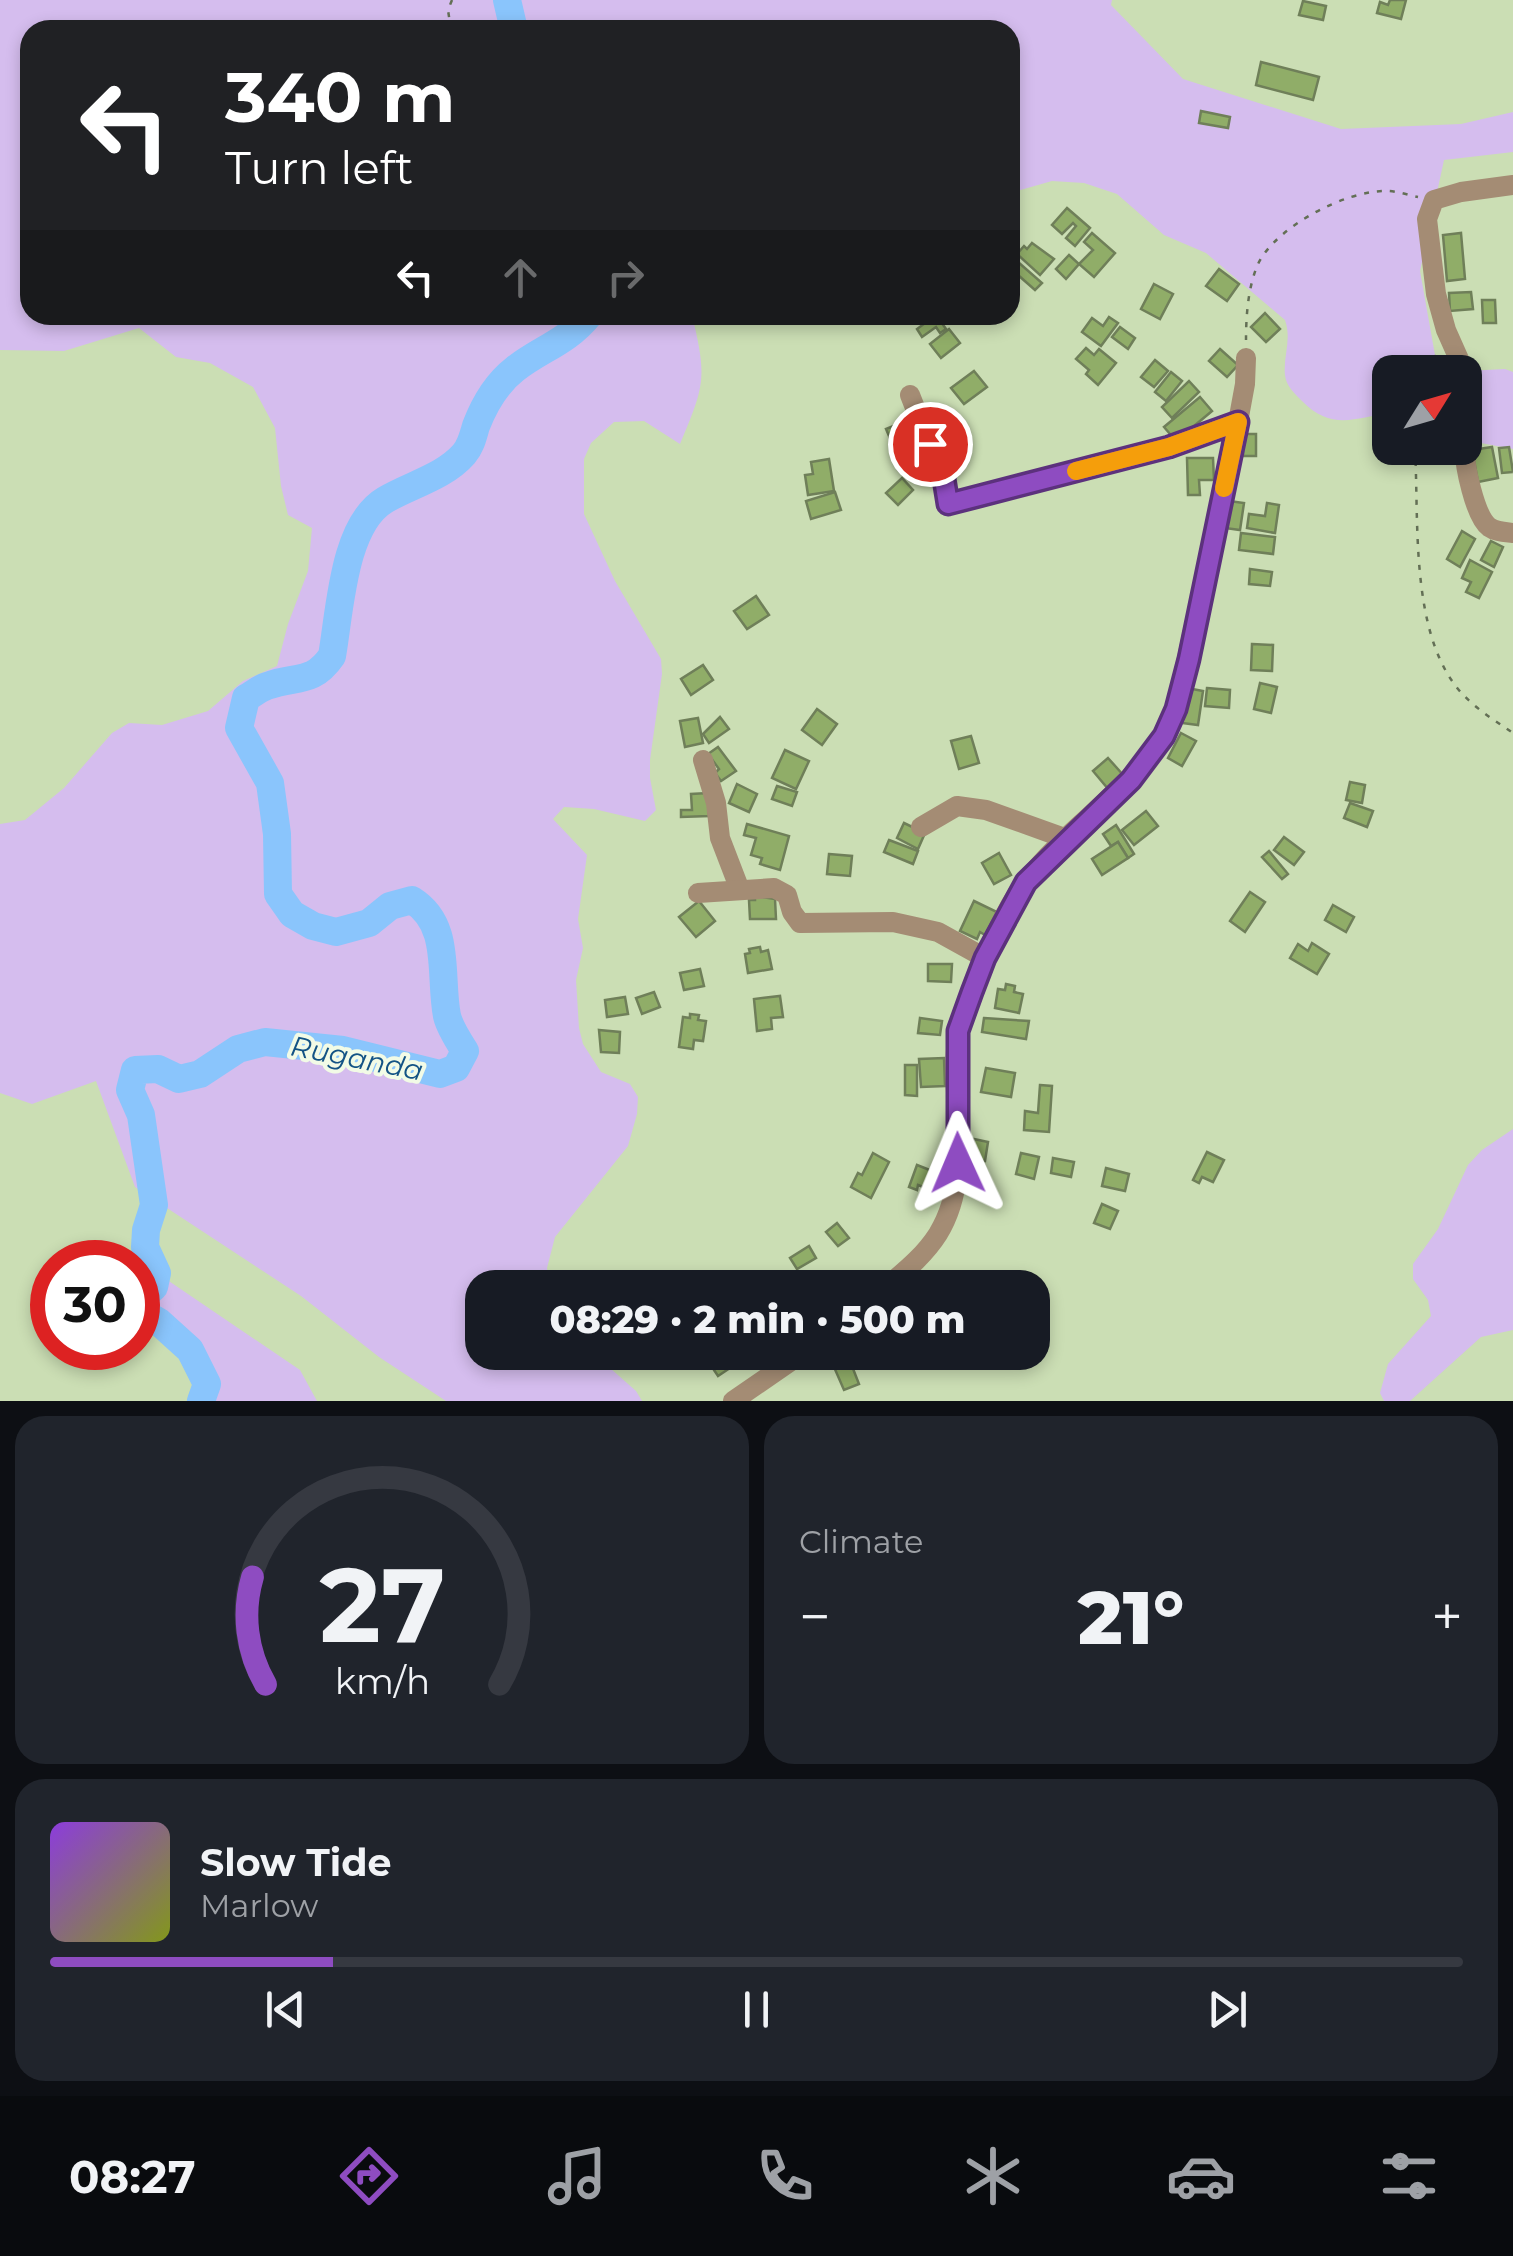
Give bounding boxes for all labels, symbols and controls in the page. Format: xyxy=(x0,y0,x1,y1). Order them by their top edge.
text: 340 m xyxy=(225,54,455,140)
icon: left xyxy=(60,60,190,190)
text: Turn left xyxy=(225,140,413,195)
icon: left xyxy=(388,250,443,305)
icon: ahead xyxy=(493,250,548,305)
icon: right xyxy=(598,250,653,305)
north arrow xyxy=(1372,355,1482,465)
map controls xyxy=(1372,355,1482,465)
pin xyxy=(888,402,973,487)
icon: arrive xyxy=(903,417,958,472)
water label: Ruganda xyxy=(288,1029,426,1087)
position arrow xyxy=(906,1111,1010,1215)
speed limit sign: 30 xyxy=(30,1240,160,1370)
text: 08:29 · 2 min · 500 m xyxy=(549,1296,966,1343)
text: Climate xyxy=(799,1522,923,1561)
text: 27 xyxy=(319,1541,445,1668)
text: 21° xyxy=(1078,1571,1184,1663)
text: − xyxy=(799,1583,831,1650)
text: + xyxy=(1431,1583,1463,1650)
text: km/h xyxy=(334,1659,430,1703)
text: Slow Tide xyxy=(200,1839,392,1886)
text: Marlow xyxy=(200,1886,318,1925)
icon: previous xyxy=(258,1982,313,2037)
icon: pause xyxy=(729,1982,784,2037)
icon: next xyxy=(1200,1982,1255,2037)
icon: directions xyxy=(334,2141,404,2211)
icon: music xyxy=(542,2141,612,2211)
icon: phone xyxy=(750,2141,820,2211)
icon: climate xyxy=(958,2141,1028,2211)
icon: car xyxy=(1166,2141,1236,2211)
icon: filters xyxy=(1374,2141,1444,2211)
text: 08:27 xyxy=(69,2149,196,2204)

